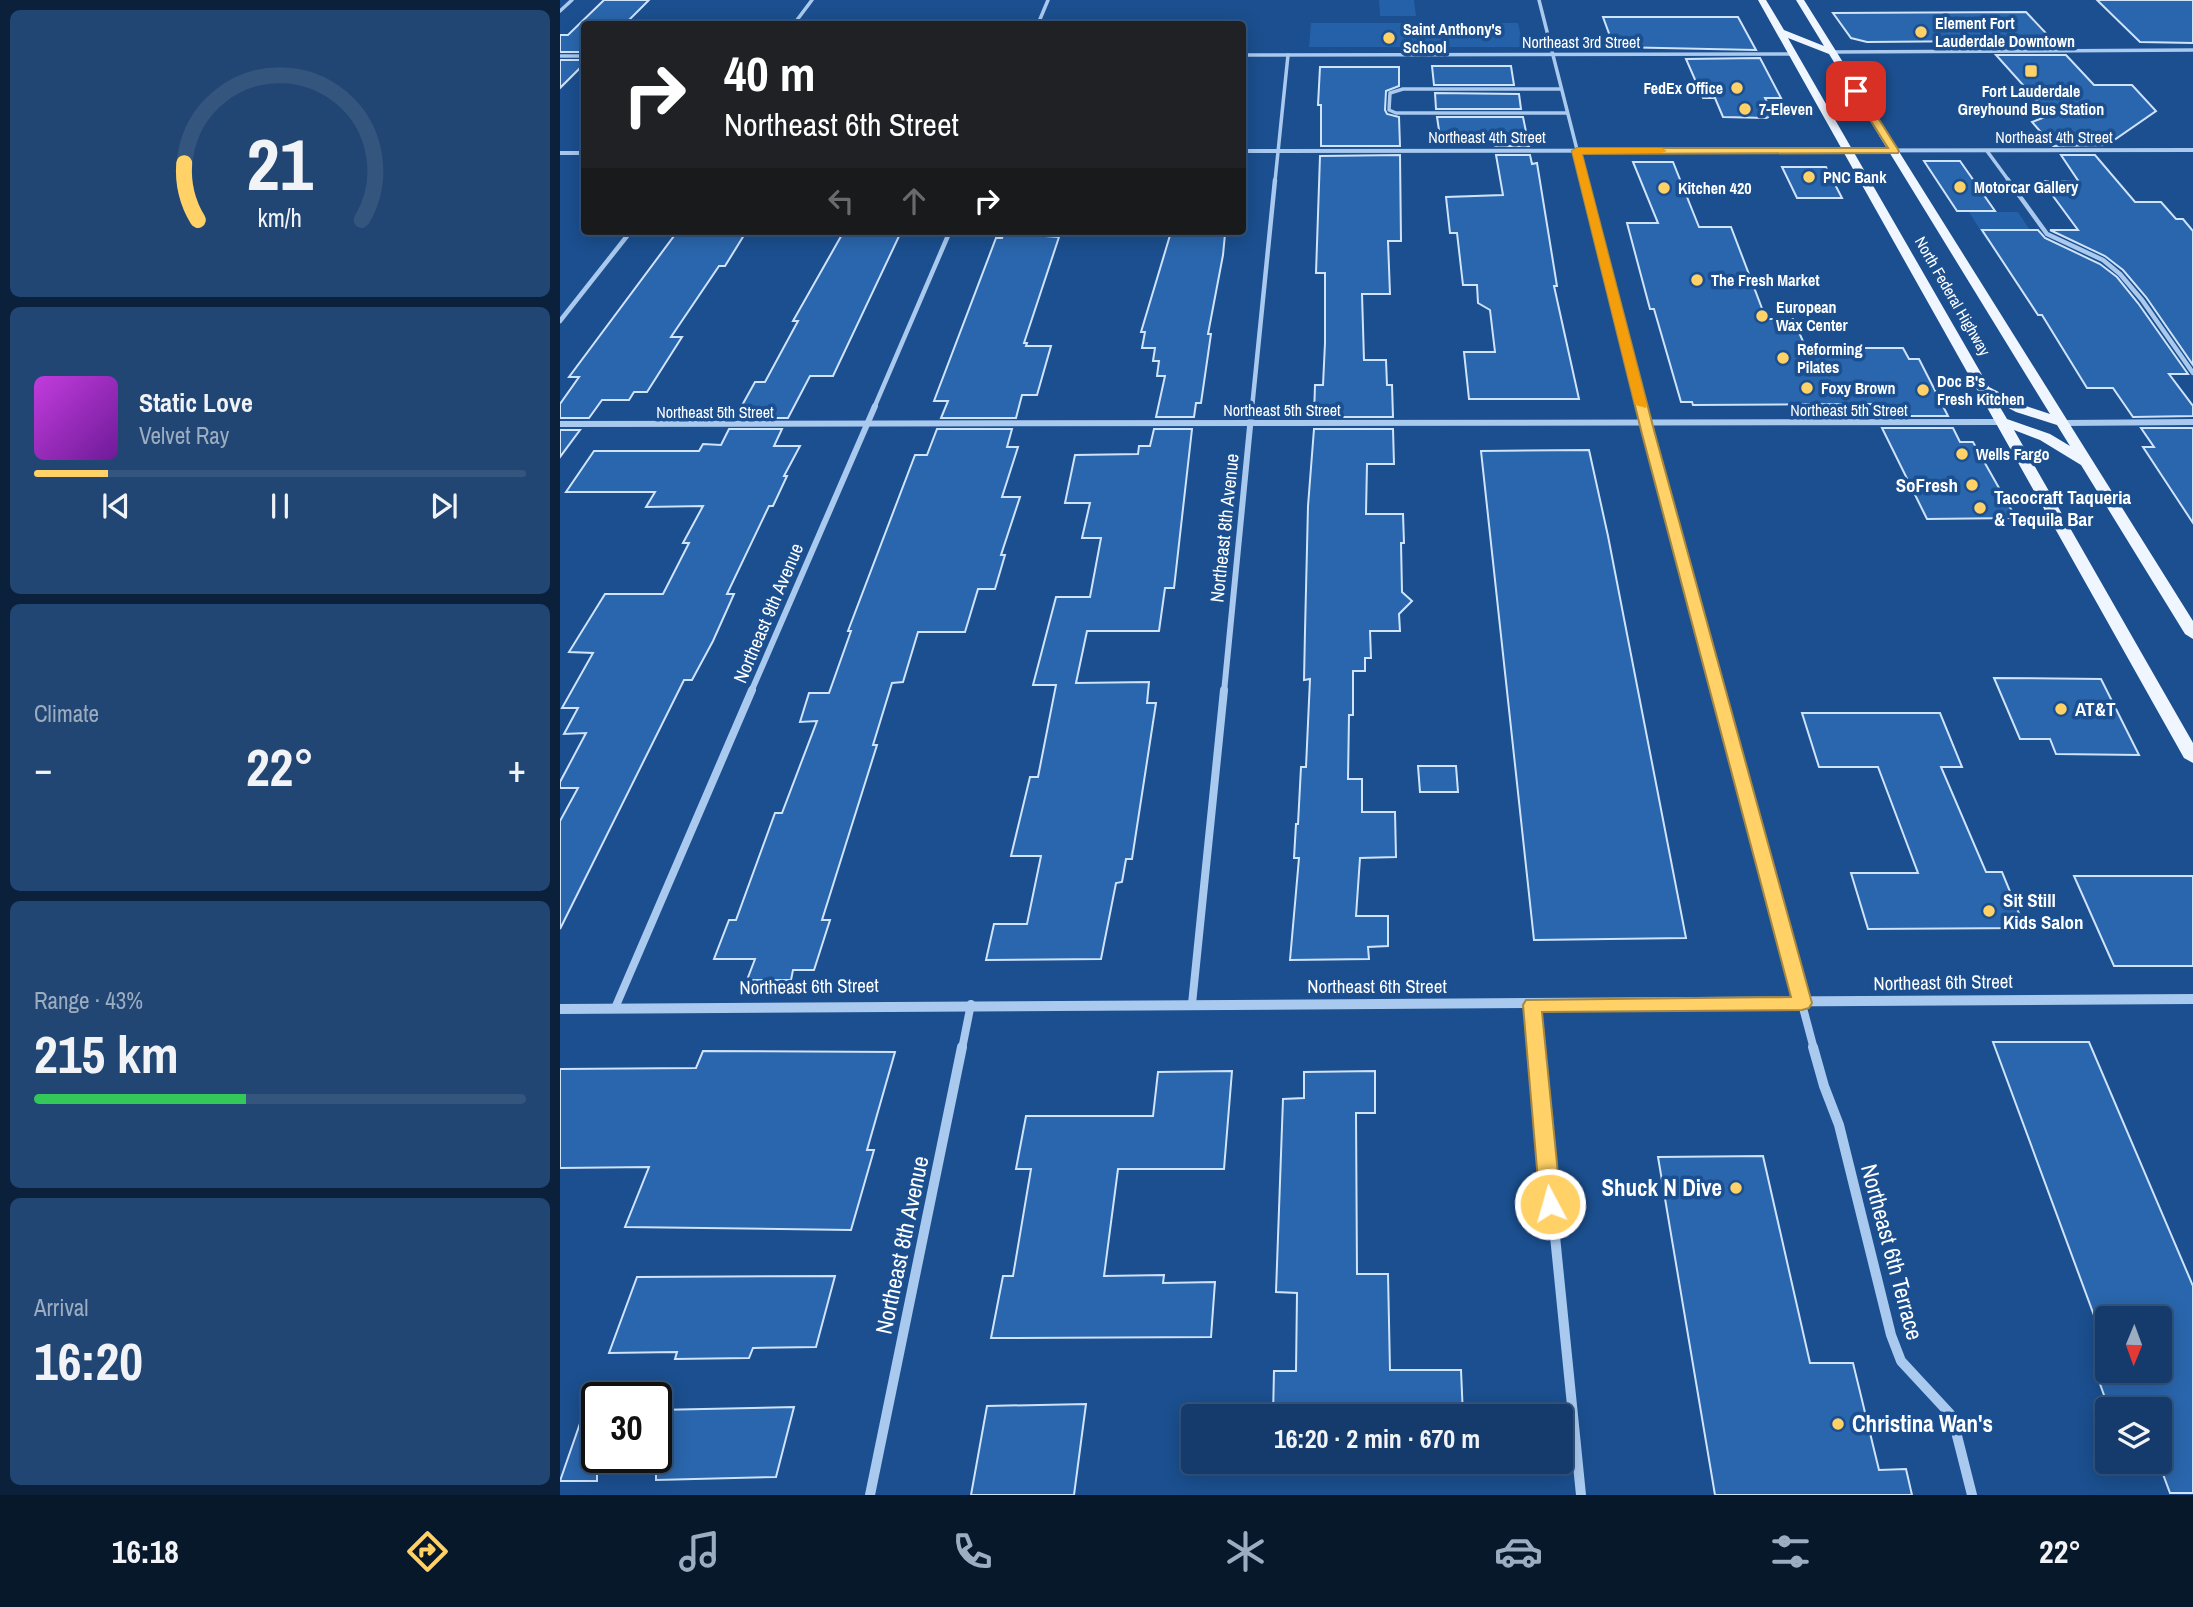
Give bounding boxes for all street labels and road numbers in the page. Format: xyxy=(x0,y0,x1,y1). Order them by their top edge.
street label: Northeast 3rd Street xyxy=(1522,31,1640,53)
street label: Northeast 4th Street xyxy=(1428,126,1546,148)
street label: Northeast 4th Street xyxy=(1995,126,2113,148)
street label: North Federal Highway xyxy=(1910,232,1996,360)
street label: Northeast 5th Street xyxy=(1223,399,1341,421)
street label: Northeast 5th Street xyxy=(1790,399,1908,421)
street label: Northeast 5th Street xyxy=(656,401,774,423)
street label: Northeast 8th Avenue xyxy=(1203,452,1245,604)
street label: Northeast 9th Avenue xyxy=(727,539,809,687)
street label: Northeast 6th Street xyxy=(1873,968,2014,996)
street label: Northeast 6th Street xyxy=(739,972,880,1000)
street label: Northeast 6th Street xyxy=(1307,973,1447,999)
street label: Northeast 8th Avenue xyxy=(868,1153,935,1337)
street label: Northeast 6th Terrace xyxy=(1854,1160,1931,1343)

